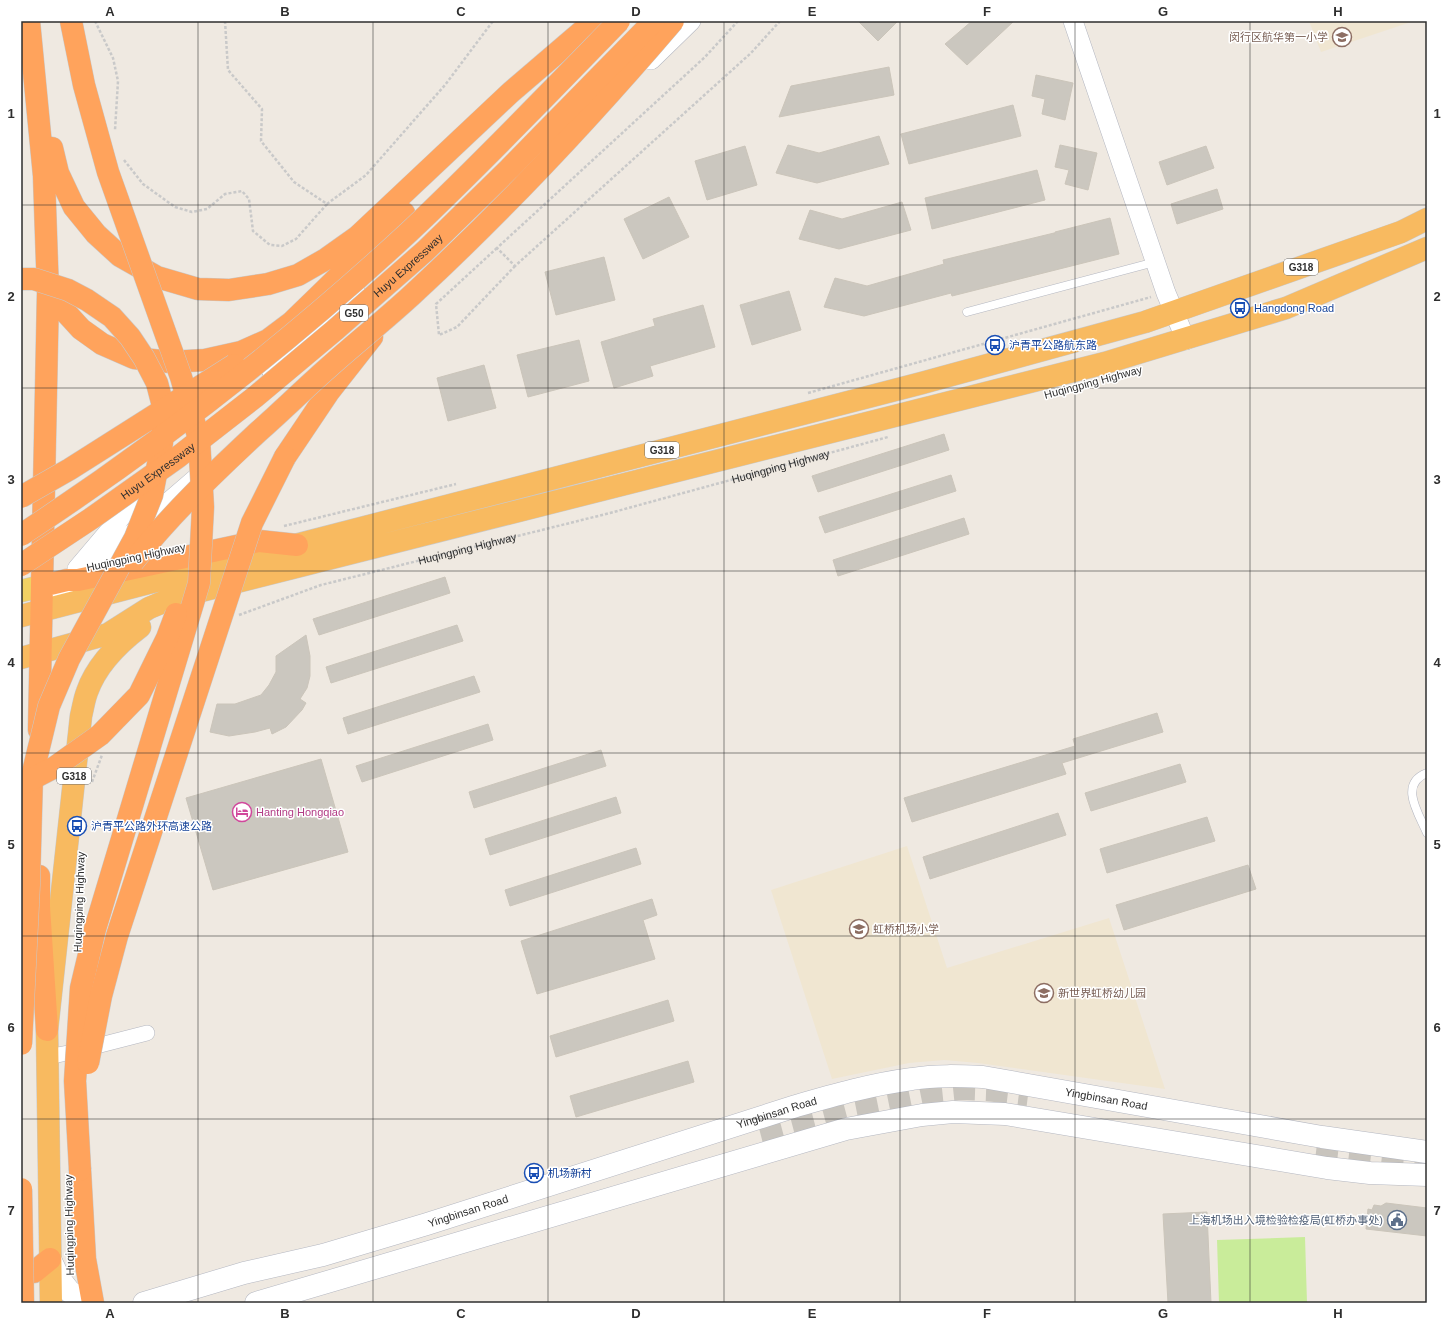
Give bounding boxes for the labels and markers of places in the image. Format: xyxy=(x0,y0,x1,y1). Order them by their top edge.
school or university icon: 闵行区航华第一小学 xyxy=(1331,26,1353,48)
place label: 闵行区航华第一小学 xyxy=(1229,31,1328,43)
bus stop icon: Hangdong Road xyxy=(1229,297,1251,319)
place label: Hangdong Road xyxy=(1254,302,1334,314)
bus stop icon: 沪青平公路航东路 xyxy=(984,334,1006,356)
place label: 沪青平公路航东路 xyxy=(1009,339,1097,351)
hotel icon: Hanting Hongqiao xyxy=(231,801,253,823)
place label: Hanting Hongqiao xyxy=(256,806,344,818)
bus stop icon: 沪青平公路外环高速公路 xyxy=(66,815,88,837)
place label: 沪青平公路外环高速公路 xyxy=(91,820,212,832)
school or university icon: 虹桥机场小学 xyxy=(848,918,870,940)
place label: 虹桥机场小学 xyxy=(873,923,939,935)
school or university icon: 新世界虹桥幼儿园 xyxy=(1033,982,1055,1004)
place label: 新世界虹桥幼儿园 xyxy=(1058,987,1146,999)
bus stop icon: 机场新村 xyxy=(523,1162,545,1184)
place label: 机场新村 xyxy=(548,1167,592,1179)
public building icon: 上海机场出入境检验检疫局(虹桥办事处) xyxy=(1386,1209,1408,1231)
place label: 上海机场出入境检验检疫局(虹桥办事处) xyxy=(1189,1214,1383,1226)

